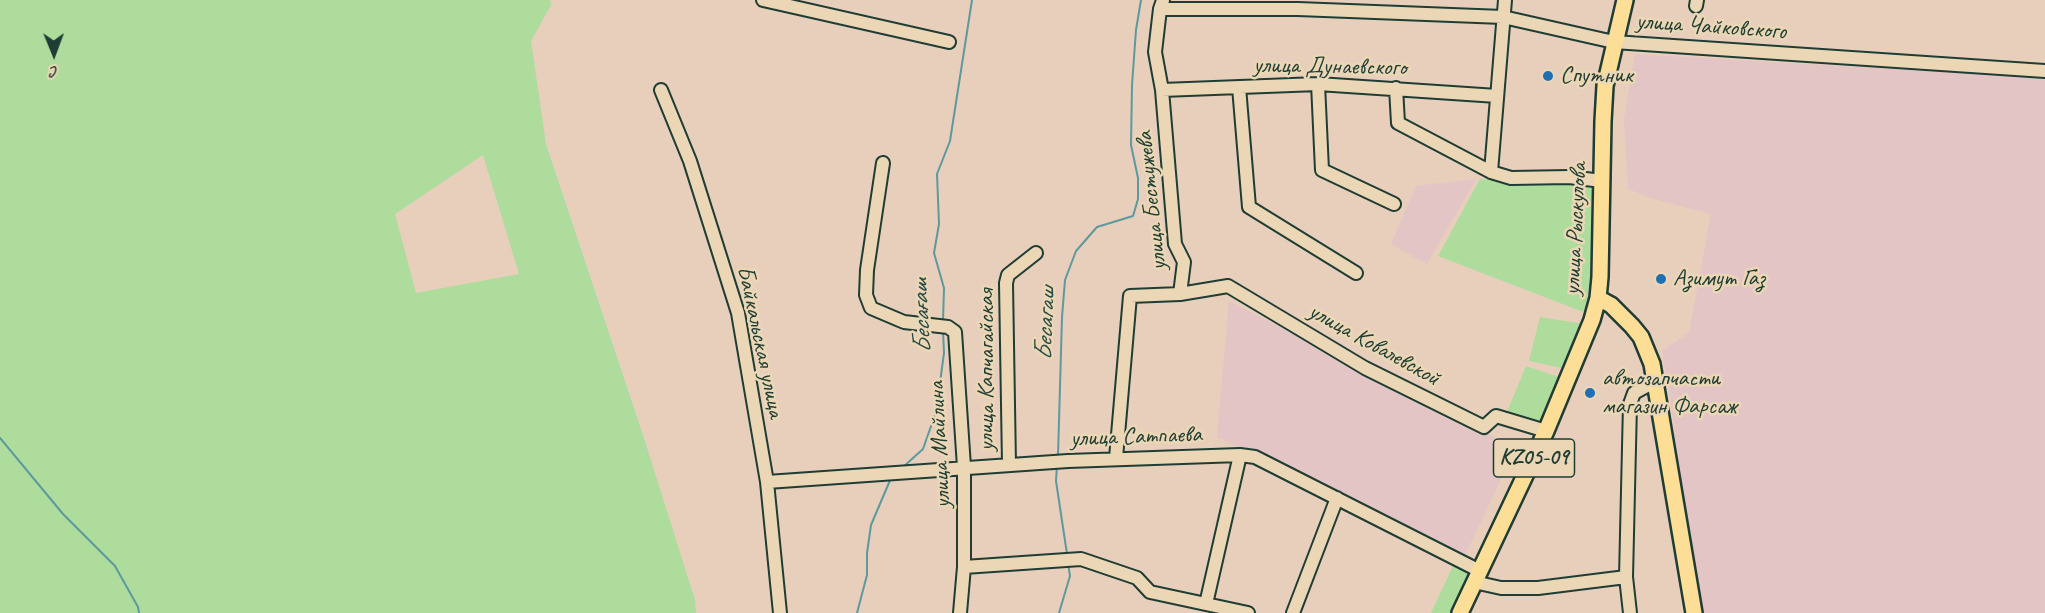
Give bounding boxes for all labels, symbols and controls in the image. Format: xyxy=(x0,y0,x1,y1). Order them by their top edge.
street label: улица Чайковского xyxy=(1635,7,1787,47)
north arrow xyxy=(24,24,84,84)
street label: улица Дунаевского xyxy=(1253,51,1407,83)
text: С xyxy=(50,62,58,82)
place label: Спутник xyxy=(1560,62,1633,90)
marker: Спутник xyxy=(1541,69,1555,83)
street label: улица Бестужева xyxy=(1130,130,1174,272)
street label: улица Рыскулова xyxy=(1558,162,1594,296)
street label: Байкальская улица xyxy=(730,264,790,420)
place label: Азимут Газ xyxy=(1673,265,1765,293)
marker: Азимут Газ xyxy=(1654,272,1668,286)
water label: Бесағаш xyxy=(904,278,940,354)
water label: Бесагаш xyxy=(1029,287,1063,361)
street label: улица Капчагайская xyxy=(973,289,1001,451)
street label: улица Ковалевской xyxy=(1303,297,1445,393)
place label: автозапчасти магазин Фарсаж xyxy=(1602,365,1736,421)
street label: улица Майлина xyxy=(922,381,958,509)
marker: автозапчасти магазин Фарсаж xyxy=(1583,386,1597,400)
street label: улица Сатпаева xyxy=(1070,420,1202,454)
road number: KZ05-09 xyxy=(1494,439,1574,477)

